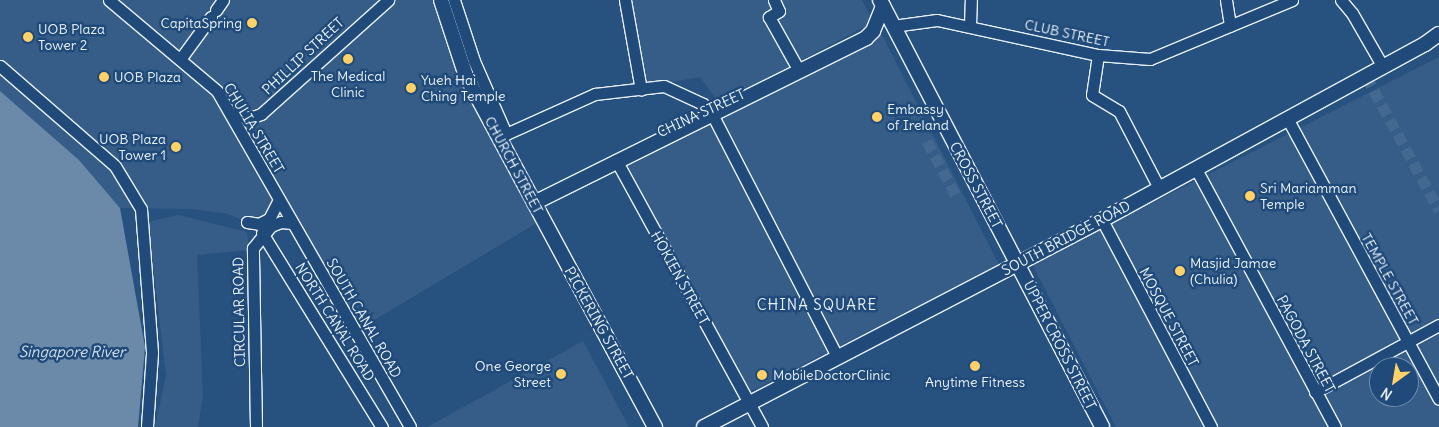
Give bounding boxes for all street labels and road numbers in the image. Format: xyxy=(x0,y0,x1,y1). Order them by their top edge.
street label: PHILLIP STREET xyxy=(259,14,347,98)
street label: CLUB STREET xyxy=(1023,16,1111,50)
street label: CHULIA STREET xyxy=(220,80,288,176)
street label: CHINA STREET xyxy=(654,85,748,141)
street label: CHURCH STREET xyxy=(481,114,547,216)
street label: CROSS STREET xyxy=(946,139,1006,231)
street label: SOUTH BRIDGE ROAD xyxy=(999,197,1133,279)
street label: HOKIEN STREET xyxy=(647,228,713,328)
street label: TEMPLE STREET xyxy=(1358,230,1422,328)
street label: SOUTH CANAL ROAD xyxy=(323,255,405,381)
street label: CIRCULAR ROAD xyxy=(230,257,248,367)
street label: NORTH CANAL ROAD xyxy=(292,260,378,384)
street label: PICKERING STREET xyxy=(561,264,637,382)
street label: MOSQUE STREET xyxy=(1136,265,1202,369)
street label: UPPER CROSS STREET xyxy=(1020,278,1100,412)
street label: PAGODA STREET xyxy=(1273,292,1339,396)

